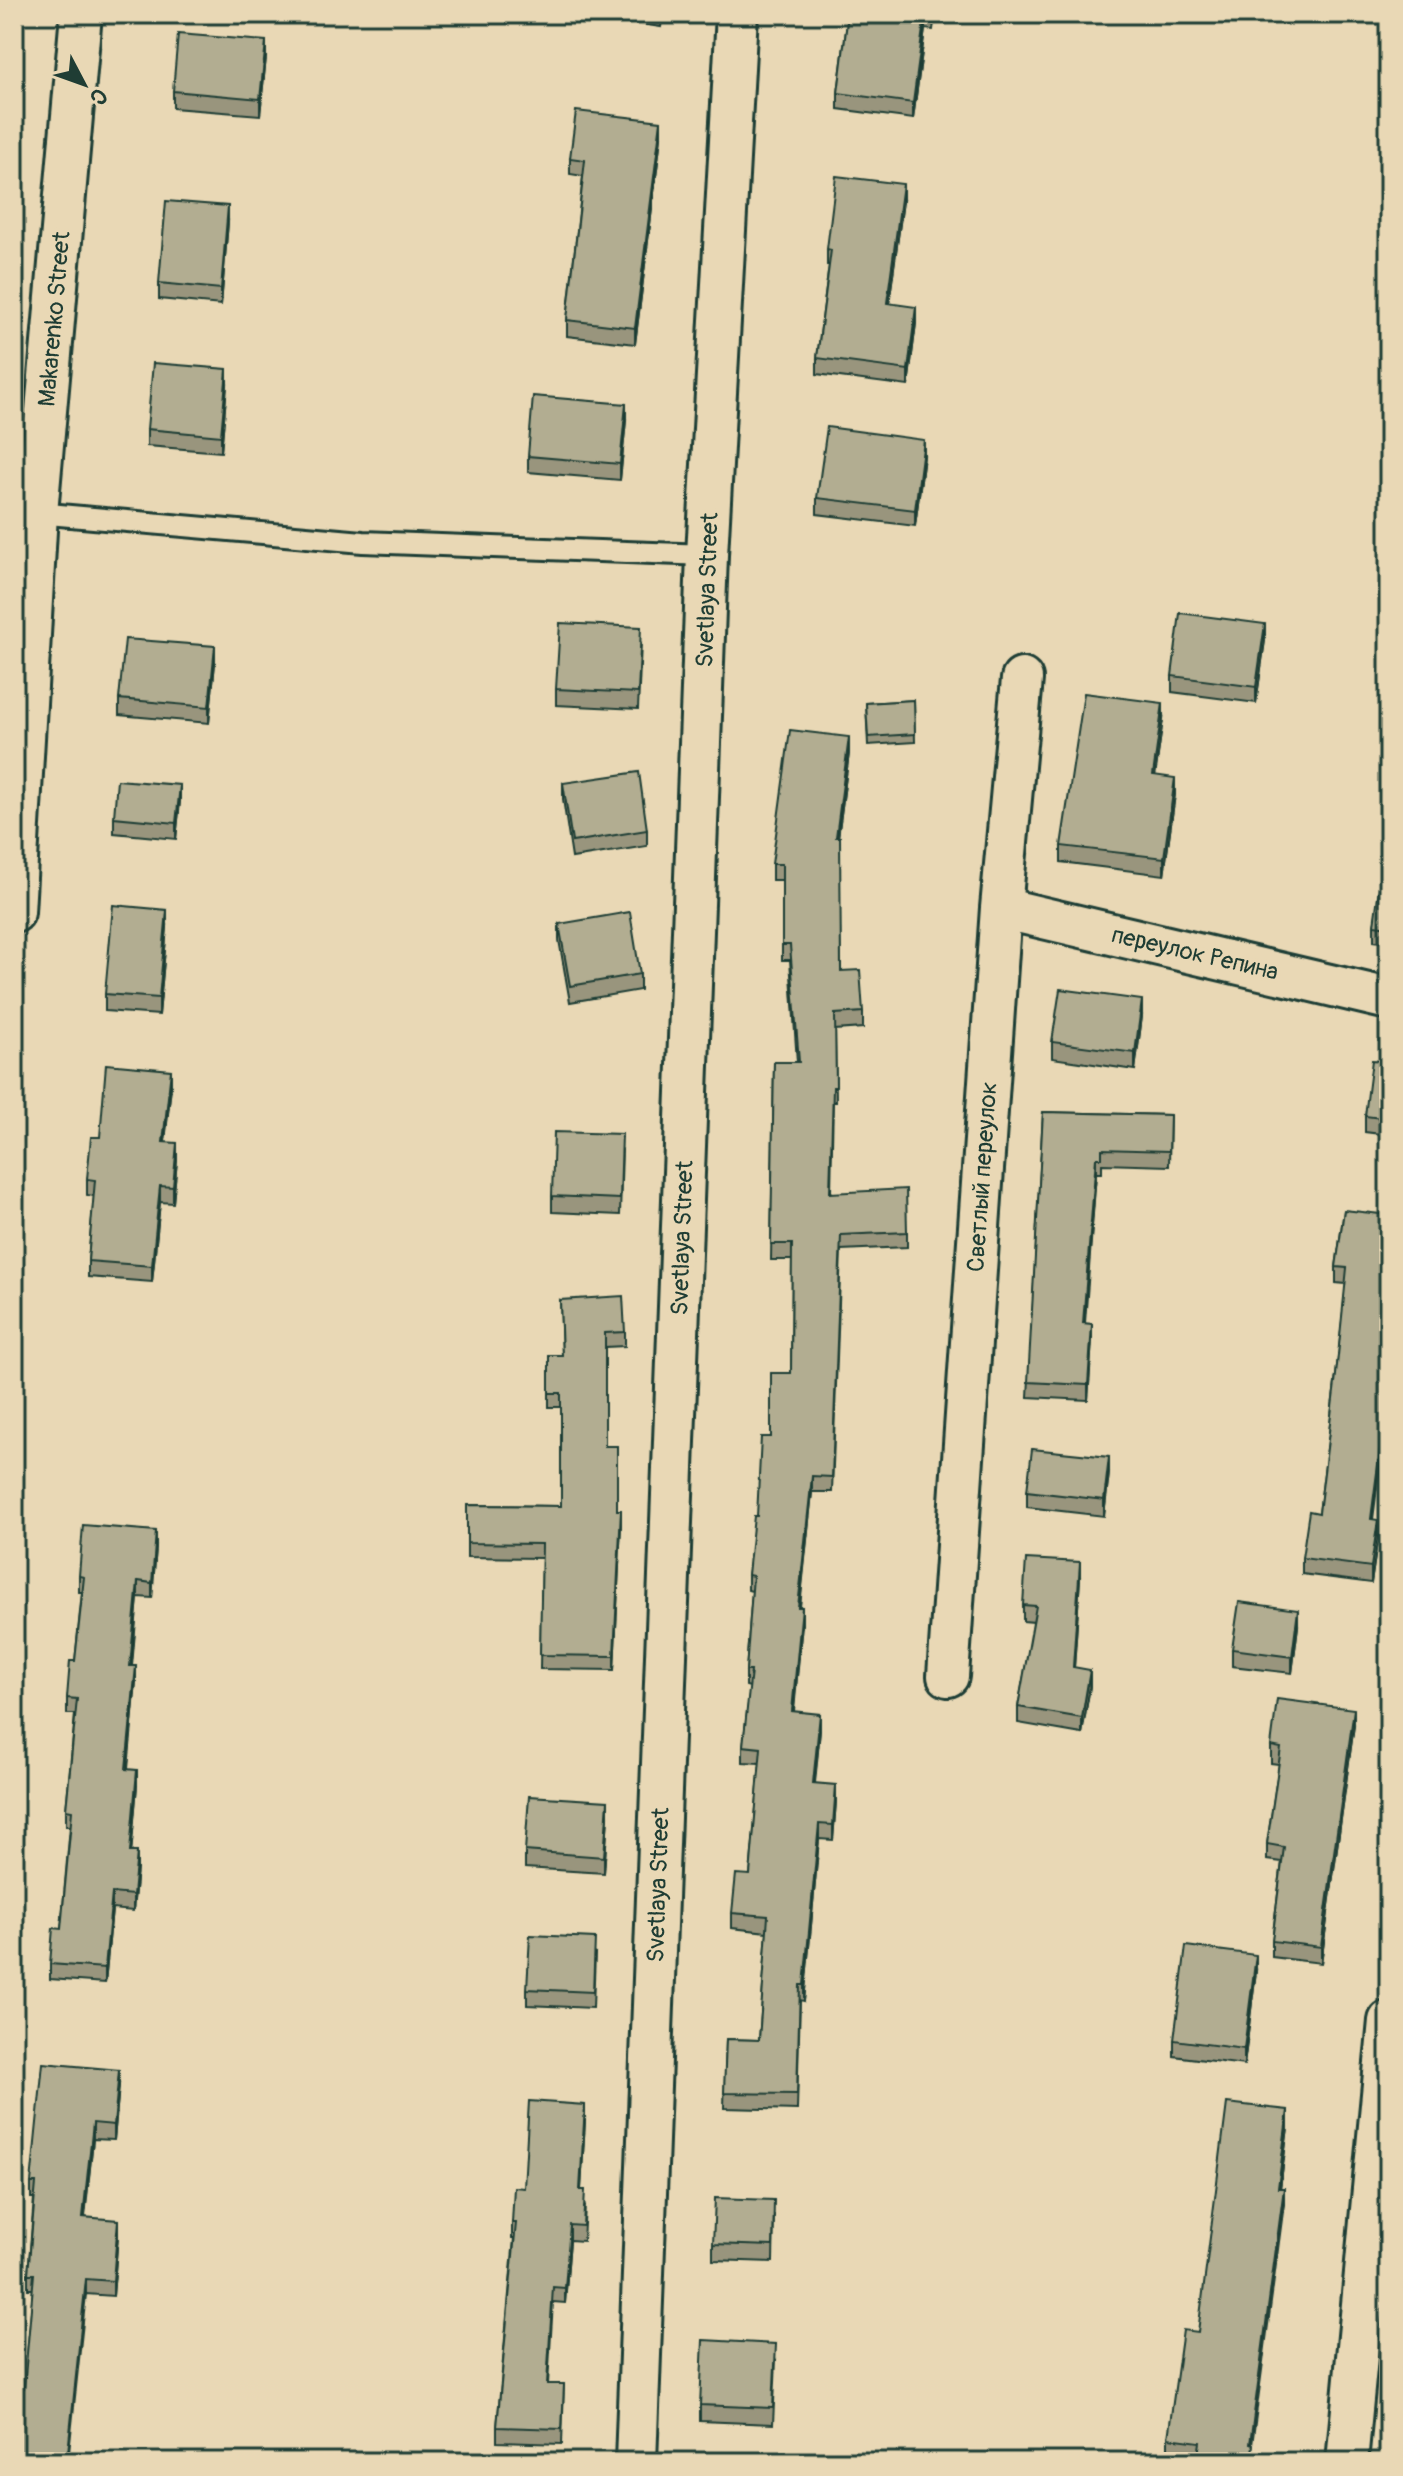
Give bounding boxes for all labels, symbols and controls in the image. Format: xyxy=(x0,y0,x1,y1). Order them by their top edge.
north arrow xyxy=(44,44,124,124)
text: С xyxy=(83,82,113,111)
street label: Makarenko Street xyxy=(32,230,77,408)
street label: Svetlaya Street xyxy=(690,512,725,668)
street label: переулок Репина xyxy=(1109,920,1281,987)
street label: Светлый переулок xyxy=(961,1081,1004,1273)
street label: Svetlaya Street xyxy=(665,1160,700,1316)
street label: Svetlaya Street xyxy=(641,1807,676,1963)

